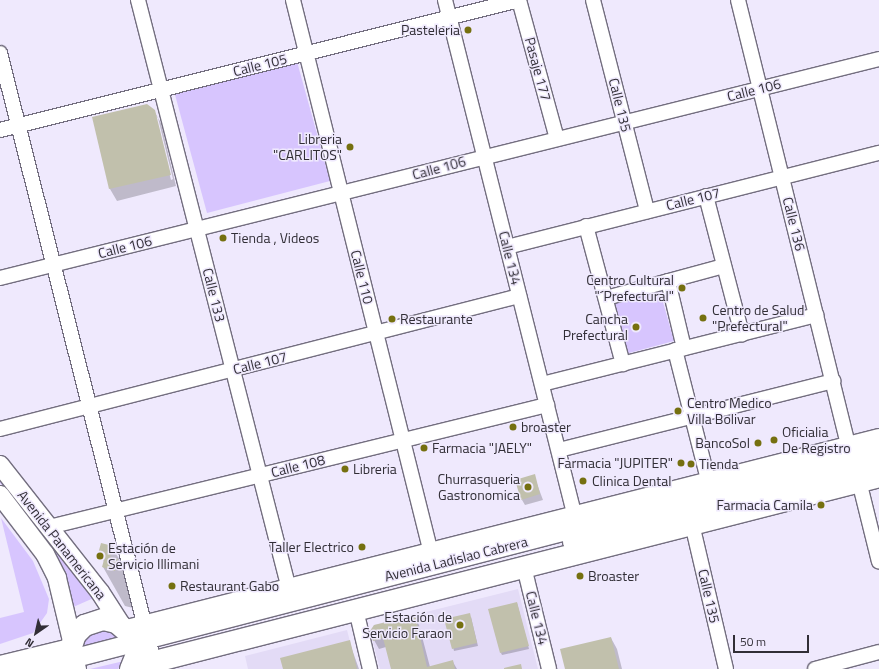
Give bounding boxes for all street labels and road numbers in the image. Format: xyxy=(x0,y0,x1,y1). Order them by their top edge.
street label: Pasaje 177 xyxy=(521,35,555,103)
street label: Calle 105 xyxy=(231,50,289,80)
street label: Calle 106 xyxy=(725,75,783,105)
street label: Calle 135 xyxy=(605,76,635,134)
street label: Calle 106 xyxy=(410,153,468,183)
street label: Calle 107 xyxy=(664,184,722,214)
street label: Calle 136 xyxy=(779,195,809,253)
street label: Calle 134 xyxy=(495,229,525,287)
street label: Calle 106 xyxy=(96,232,154,262)
street label: Calle 110 xyxy=(347,248,377,306)
street label: Calle 133 xyxy=(199,266,229,324)
street label: Calle 107 xyxy=(231,348,289,378)
street label: Calle 108 xyxy=(269,451,327,481)
street label: Avenida Panamericana xyxy=(14,487,110,603)
street label: Avenida Ladislao Cabrera xyxy=(383,533,529,585)
street label: Calle 135 xyxy=(695,567,723,625)
street label: Calle 134 xyxy=(522,589,552,647)

